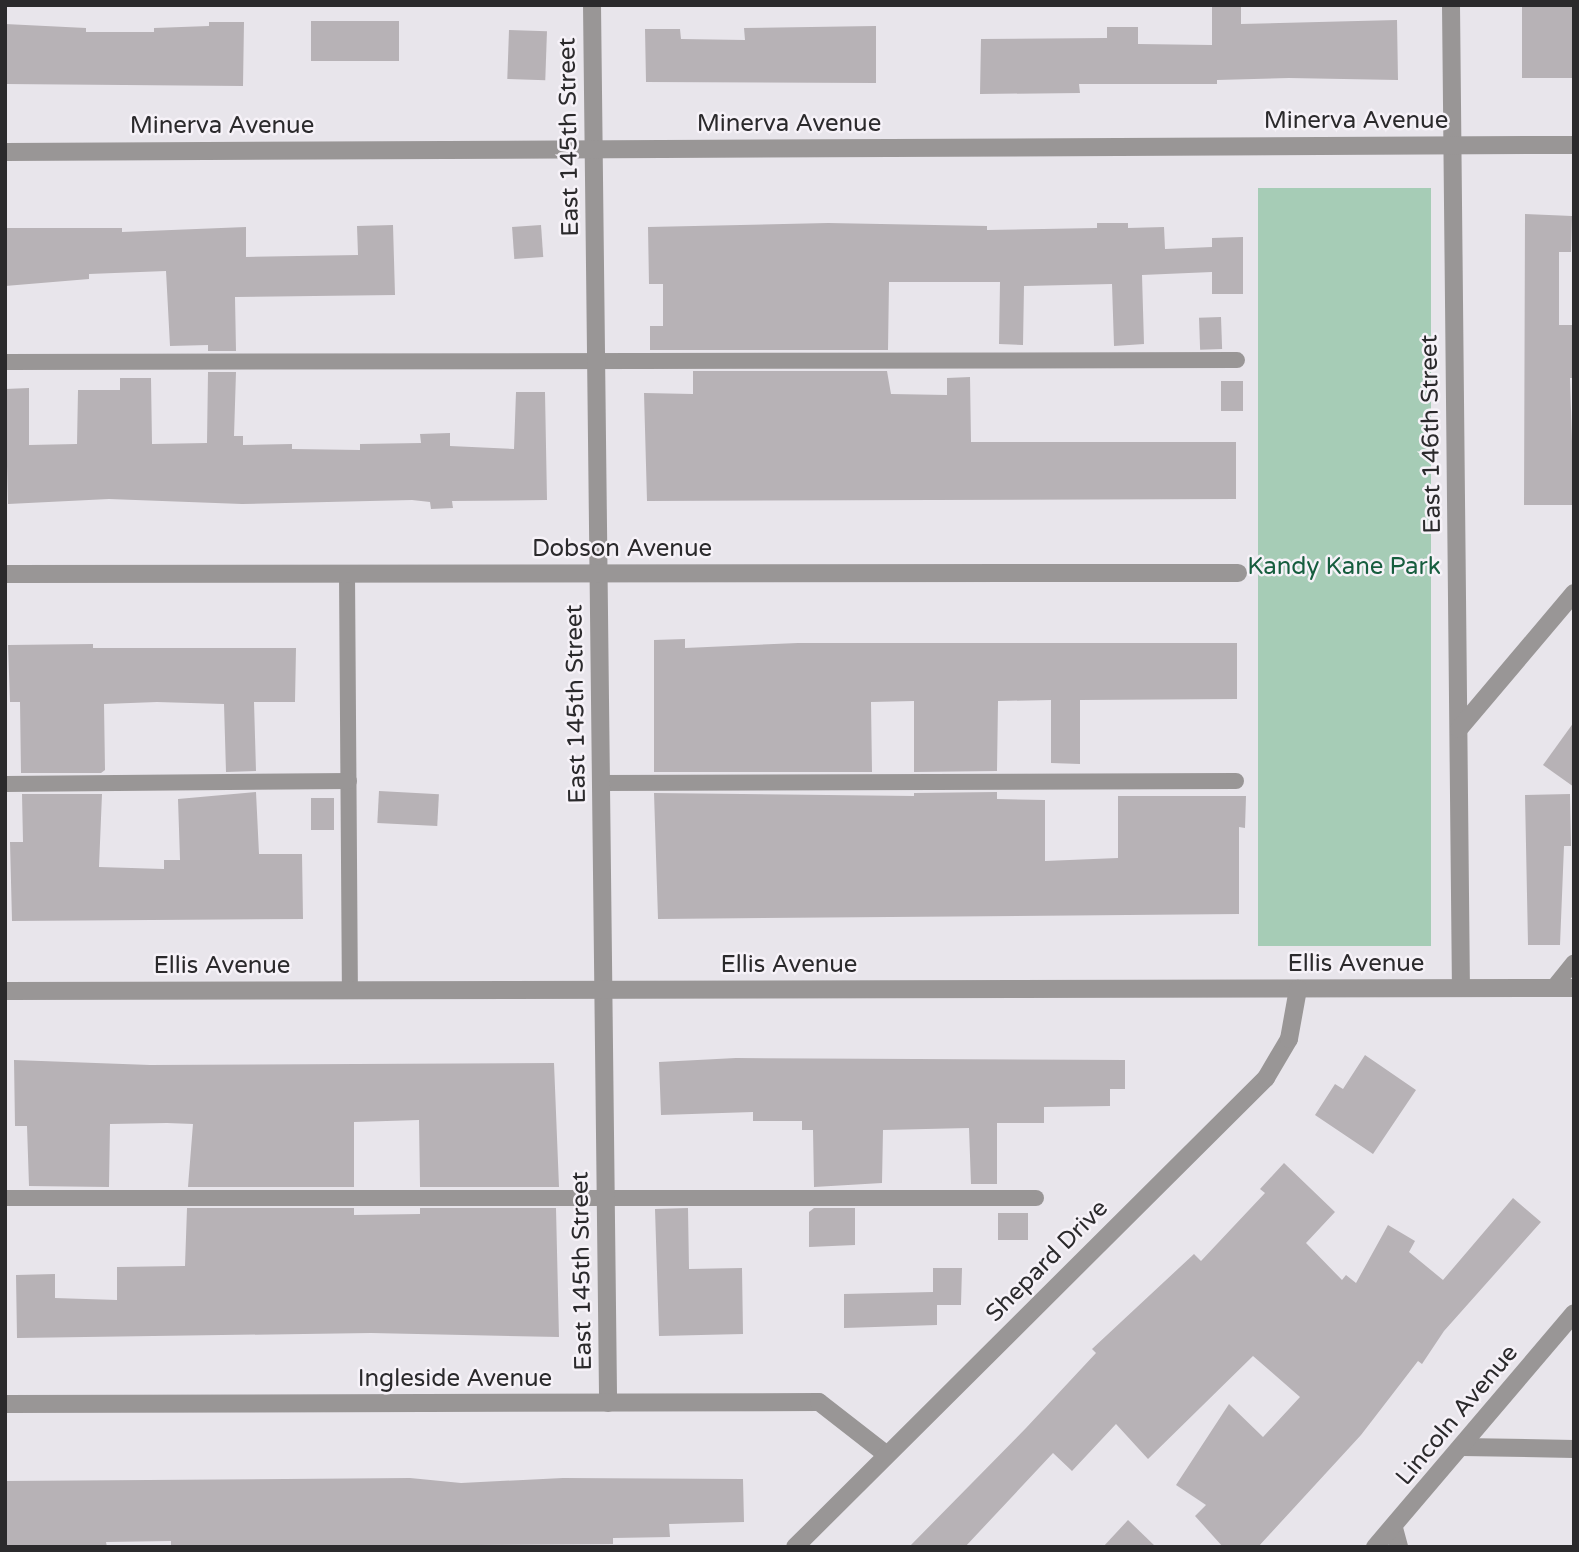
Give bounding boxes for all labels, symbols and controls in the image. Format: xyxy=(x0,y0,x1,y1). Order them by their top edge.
street label: East 145th Street xyxy=(553,37,585,237)
street label: Minerva Avenue xyxy=(1264,107,1448,135)
street label: Minerva Avenue xyxy=(697,110,881,138)
street label: Minerva Avenue xyxy=(130,112,314,140)
street label: East 146th Street xyxy=(1415,334,1447,534)
street label: Dobson Avenue xyxy=(532,535,712,563)
park label: Kandy Kane Park xyxy=(1247,553,1441,581)
street label: East 145th Street xyxy=(560,604,592,804)
street label: Ellis Avenue xyxy=(1288,950,1424,978)
street label: Ellis Avenue xyxy=(721,951,857,979)
street label: Ellis Avenue xyxy=(154,952,290,980)
street label: East 145th Street xyxy=(566,1171,598,1371)
street label: Shepard Drive xyxy=(980,1194,1114,1328)
street label: Lincoln Avenue xyxy=(1390,1339,1524,1491)
street label: Ingleside Avenue xyxy=(358,1365,552,1393)

